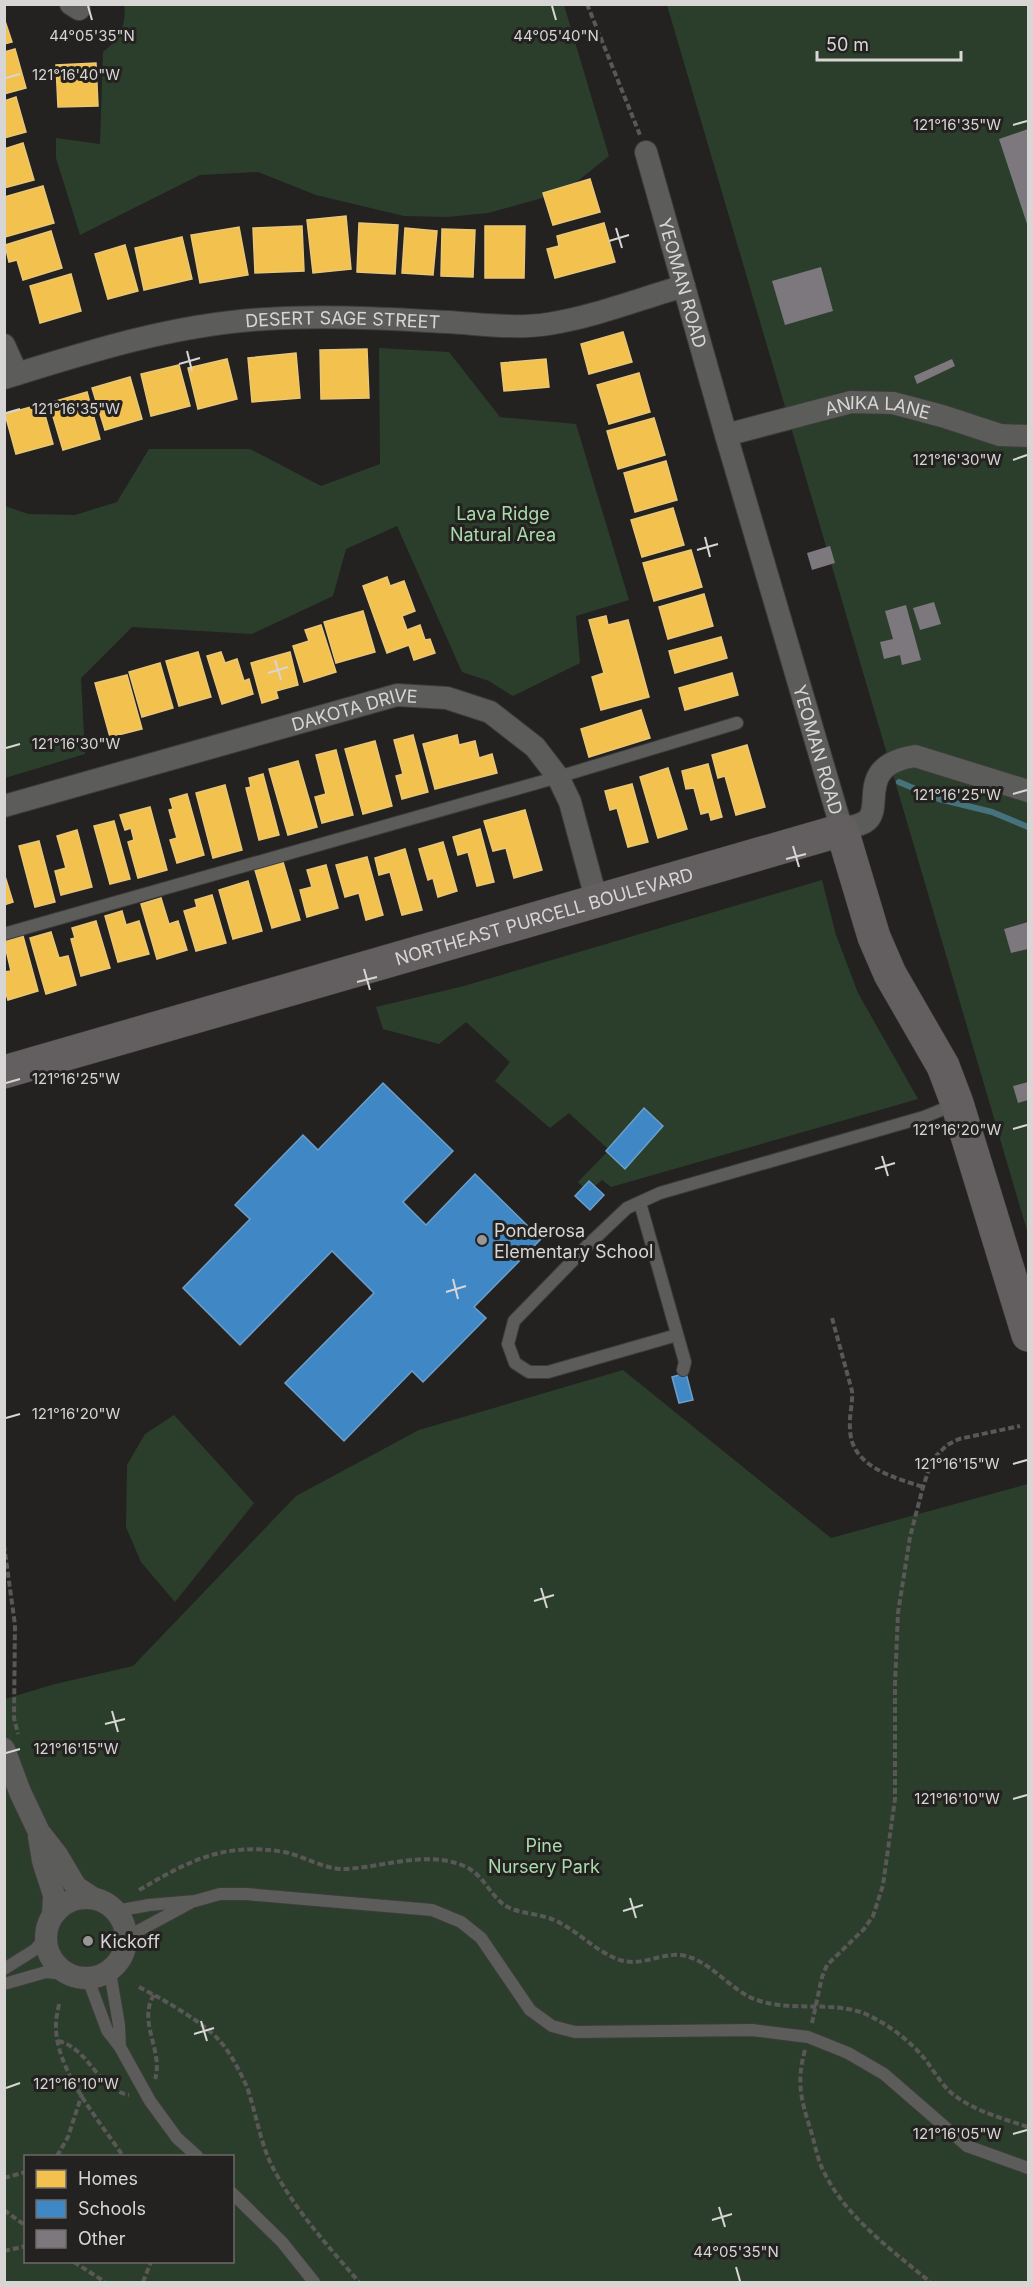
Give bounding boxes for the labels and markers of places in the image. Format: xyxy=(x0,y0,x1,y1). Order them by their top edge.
place label: Ponderosa Elementary School xyxy=(494,1220,653,1262)
marker: Ponderosa Elementary School xyxy=(475,1233,489,1247)
place label: Kickoff xyxy=(100,1931,160,1952)
marker: Kickoff xyxy=(81,1934,95,1948)

